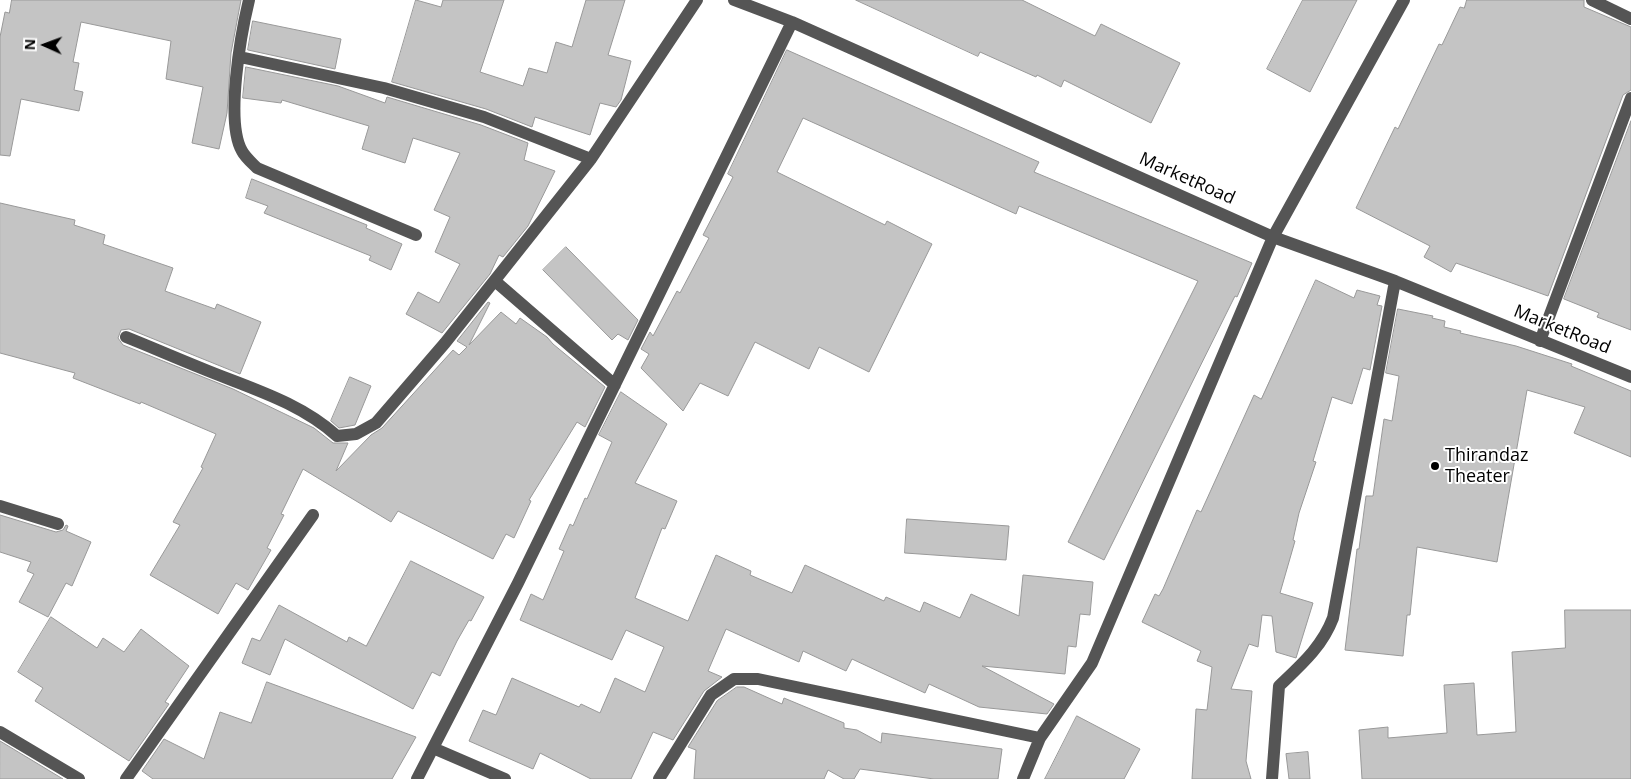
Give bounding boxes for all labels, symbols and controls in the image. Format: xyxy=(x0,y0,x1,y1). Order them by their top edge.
north arrow xyxy=(20,20,70,70)
text: N xyxy=(20,38,39,50)
street label: MarketRoad xyxy=(1136,148,1238,210)
street label: MarketRoad xyxy=(1510,301,1614,359)
place label: Thirandaz Theater xyxy=(1445,445,1528,488)
marker: Thirandaz Theater xyxy=(1429,460,1441,472)

